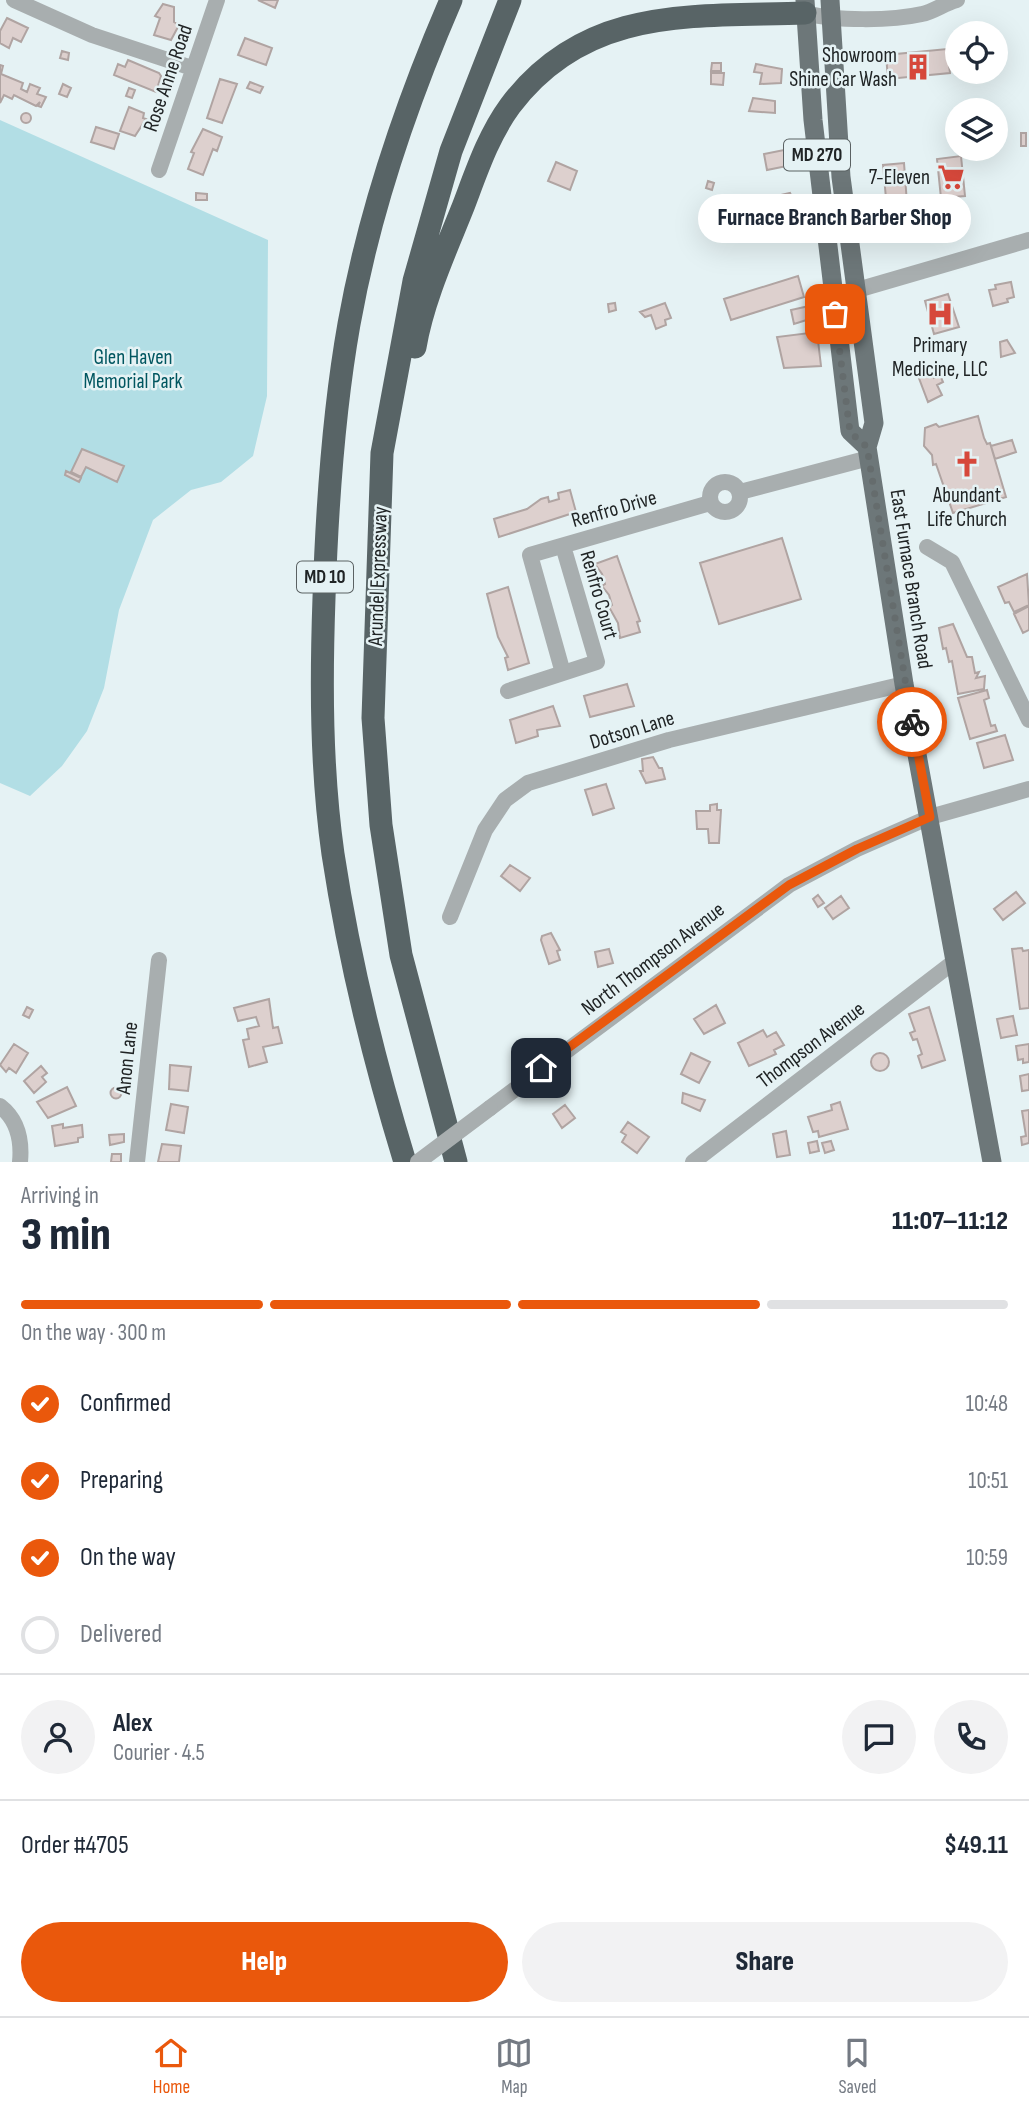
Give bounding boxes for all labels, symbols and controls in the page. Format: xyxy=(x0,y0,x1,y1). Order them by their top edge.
street label: Rose Anne Road xyxy=(138,21,198,135)
map controls xyxy=(945,21,1008,161)
button: locate xyxy=(945,21,1008,84)
place label: Showroom Shine Car Wash xyxy=(789,43,897,92)
building icon: Showroom Shine Car Wash xyxy=(903,52,933,82)
button: layers xyxy=(945,98,1008,161)
road number: MD 270 xyxy=(784,140,850,170)
supermarket icon: 7-Eleven xyxy=(936,162,966,192)
place label: 7-Eleven xyxy=(869,165,930,190)
callout: Furnace Branch Barber Shop xyxy=(698,195,972,244)
text: Furnace Branch Barber Shop xyxy=(717,204,952,232)
pin xyxy=(805,284,865,344)
icon: bag xyxy=(816,295,854,333)
hospital icon: Primary Medicine, LLC xyxy=(925,299,955,329)
place label: Primary Medicine, LLC xyxy=(892,333,988,382)
park label: Glen Haven Memorial Park xyxy=(83,345,183,394)
church icon: Abundant Life Church xyxy=(952,449,982,479)
place label: Abundant Life Church xyxy=(927,483,1007,532)
street label: Renfro Drive xyxy=(569,485,659,533)
street label: East Furnace Branch Road xyxy=(884,487,938,671)
street label: Arundel Expressway xyxy=(363,506,393,647)
street label: Renfro Court xyxy=(574,548,624,642)
road number: MD 10 xyxy=(297,562,353,592)
courier xyxy=(877,687,947,757)
icon: bike xyxy=(893,703,931,741)
street label: Dotson Lane xyxy=(587,705,677,755)
street label: North Thompson Avenue xyxy=(577,897,729,1021)
street label: Thompson Avenue xyxy=(752,996,870,1094)
street label: Anon Lane xyxy=(111,1021,143,1096)
pin xyxy=(511,1038,571,1098)
icon: home xyxy=(522,1049,560,1087)
text: Arriving in xyxy=(21,1182,99,1210)
text: 11:07–11:12 xyxy=(892,1206,1008,1237)
text: 3 min xyxy=(21,1208,111,1263)
text: On the way · 300 m xyxy=(21,1319,166,1347)
icon: check xyxy=(21,1385,59,1423)
text: Confirmed xyxy=(80,1388,171,1419)
text: 10:48 xyxy=(966,1390,1008,1418)
icon: check xyxy=(21,1462,59,1500)
text: Preparing xyxy=(80,1465,163,1496)
text: 10:51 xyxy=(968,1467,1008,1495)
icon: check xyxy=(21,1539,59,1577)
text: On the way xyxy=(80,1542,176,1573)
text: 10:59 xyxy=(966,1544,1008,1572)
text: Delivered xyxy=(80,1619,162,1650)
button: person xyxy=(21,1700,95,1774)
button: chat xyxy=(842,1700,916,1774)
button: phone xyxy=(934,1700,1008,1774)
text: Alex xyxy=(113,1708,153,1739)
text: Courier · 4.5 xyxy=(113,1739,205,1767)
text: Order #4705 xyxy=(21,1830,129,1861)
text: $49.11 xyxy=(944,1830,1008,1861)
button: Help xyxy=(21,1922,508,2002)
button: Share xyxy=(522,1922,1008,2002)
tab: Home xyxy=(152,2034,190,2099)
tab: Map xyxy=(495,2034,533,2099)
tab: Saved xyxy=(838,2034,877,2099)

